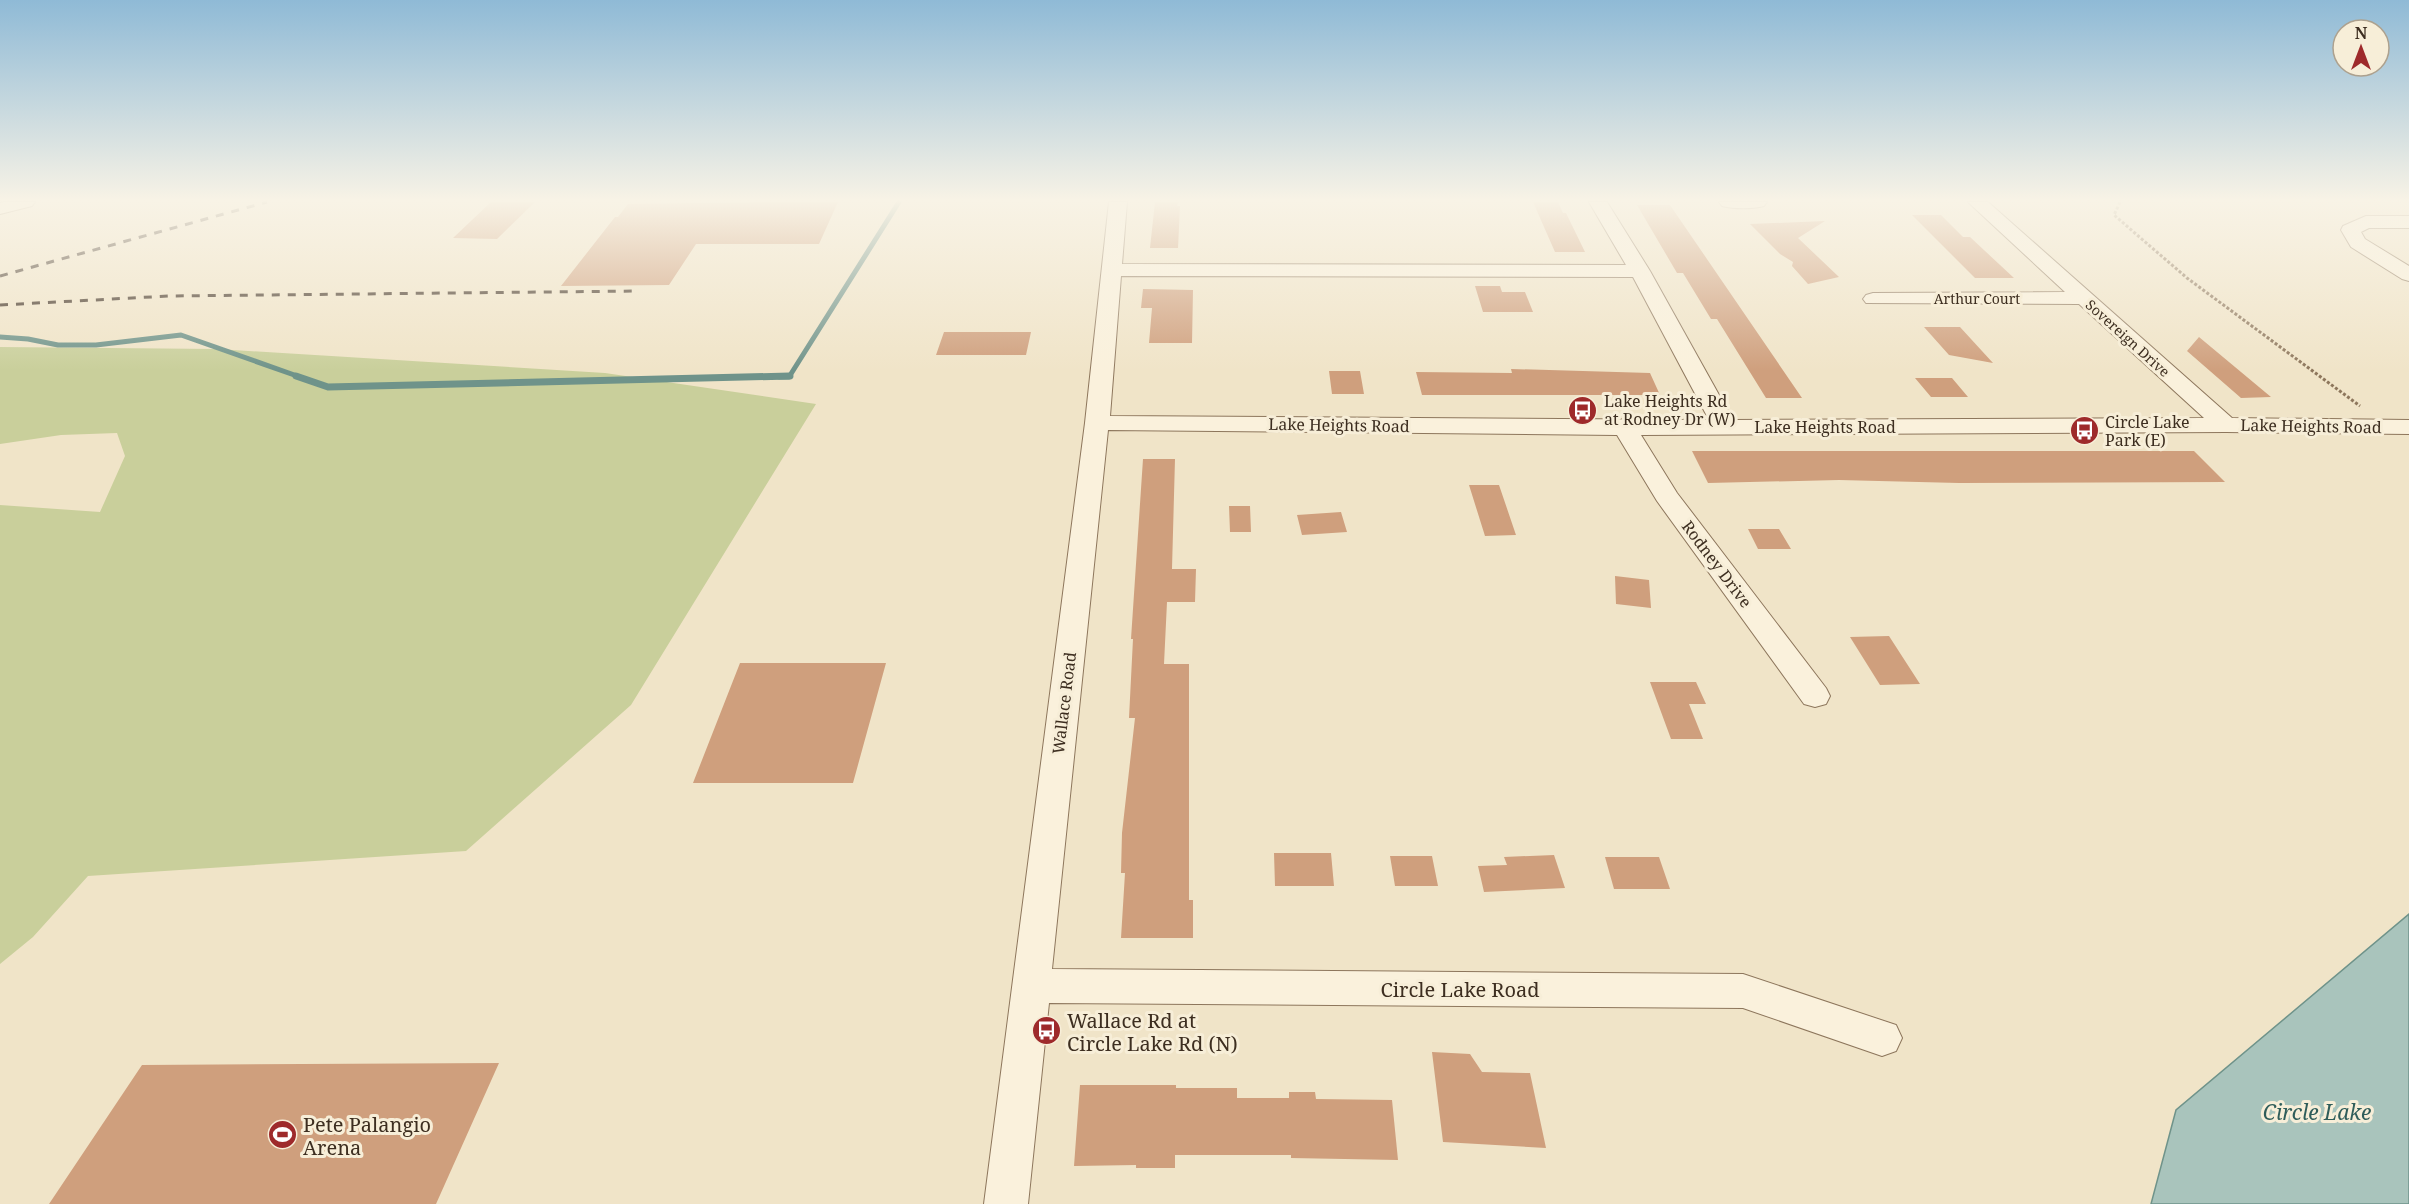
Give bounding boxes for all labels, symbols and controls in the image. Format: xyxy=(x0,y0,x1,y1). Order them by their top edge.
north arrow xyxy=(2331,18,2391,78)
text: N xyxy=(2355,22,2368,44)
street label: Arthur Court xyxy=(1934,289,2020,308)
street label: Sovereign Drive xyxy=(2082,295,2174,381)
place label: Lake Heights Rd at Rodney Dr (W) xyxy=(1604,390,1736,430)
bus stop icon: Lake Heights Rd at Rodney Dr (W) xyxy=(1567,394,1599,426)
place label: Circle Lake Park (E) xyxy=(2105,411,2190,451)
street label: Lake Heights Road xyxy=(1268,413,1410,437)
street label: Lake Heights Road xyxy=(2240,414,2382,438)
bus stop icon: Circle Lake Park (E) xyxy=(2068,415,2100,447)
street label: Lake Heights Road xyxy=(1754,416,1896,438)
street label: Rodney Drive xyxy=(1677,516,1757,612)
street label: Wallace Road xyxy=(1047,651,1081,755)
street label: Circle Lake Road xyxy=(1380,976,1540,1003)
place label: Wallace Rd at Circle Lake Rd (N) xyxy=(1067,1007,1238,1057)
bus stop icon: Wallace Rd at Circle Lake Rd (N) xyxy=(1030,1015,1062,1047)
water label: Circle Lake xyxy=(2263,1098,2371,1126)
place label: Pete Palangio Arena xyxy=(303,1111,431,1161)
sports icon: Pete Palangio Arena xyxy=(266,1119,298,1151)

